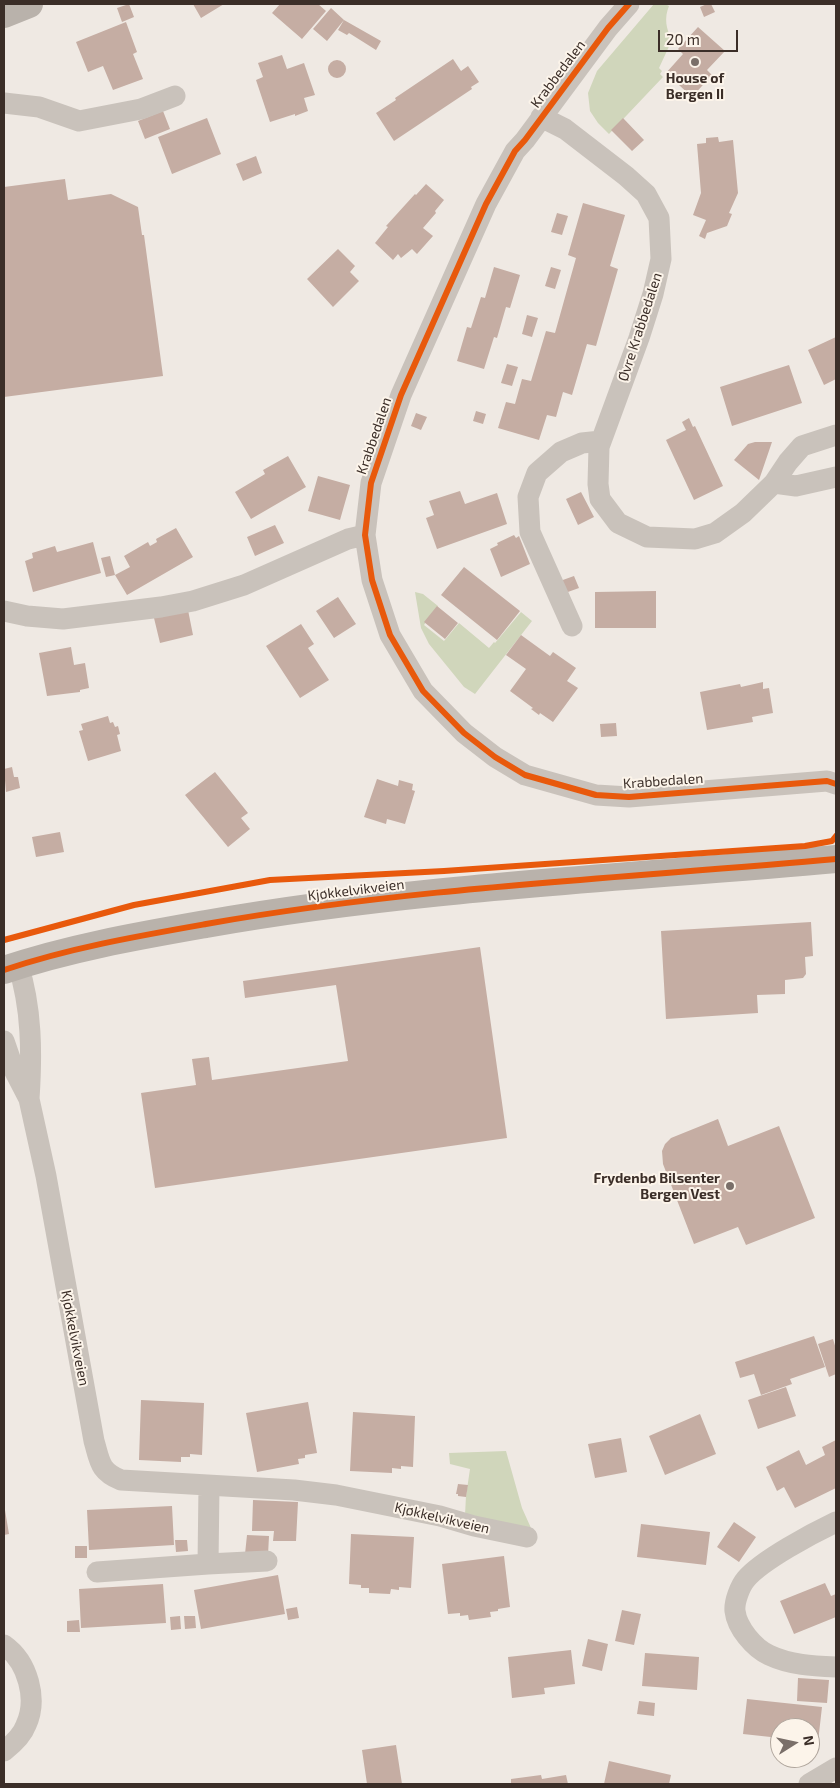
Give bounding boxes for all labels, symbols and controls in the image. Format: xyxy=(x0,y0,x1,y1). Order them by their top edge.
scale bar xyxy=(660,20,740,52)
text: 20 m xyxy=(666,30,700,48)
street label: Krabbedalen xyxy=(527,37,589,111)
marker: House of Bergen II xyxy=(689,56,701,68)
place label: House of Bergen II xyxy=(666,70,724,102)
street label: Øvre Krabbedalen xyxy=(614,271,666,383)
street label: Krabbedalen xyxy=(353,395,395,477)
street label: Krabbedalen xyxy=(622,770,704,792)
street label: Kjøkkelvikveien xyxy=(307,876,405,904)
place label: Frydenbø Bilsenter Bergen Vest xyxy=(594,1170,720,1202)
marker: Frydenbø Bilsenter Bergen Vest xyxy=(724,1180,736,1192)
street label: Kjøkkelvikveien xyxy=(57,1289,93,1387)
street label: Kjøkkelvikveien xyxy=(393,1499,491,1537)
north arrow xyxy=(770,1718,820,1768)
text: N xyxy=(800,1734,819,1747)

